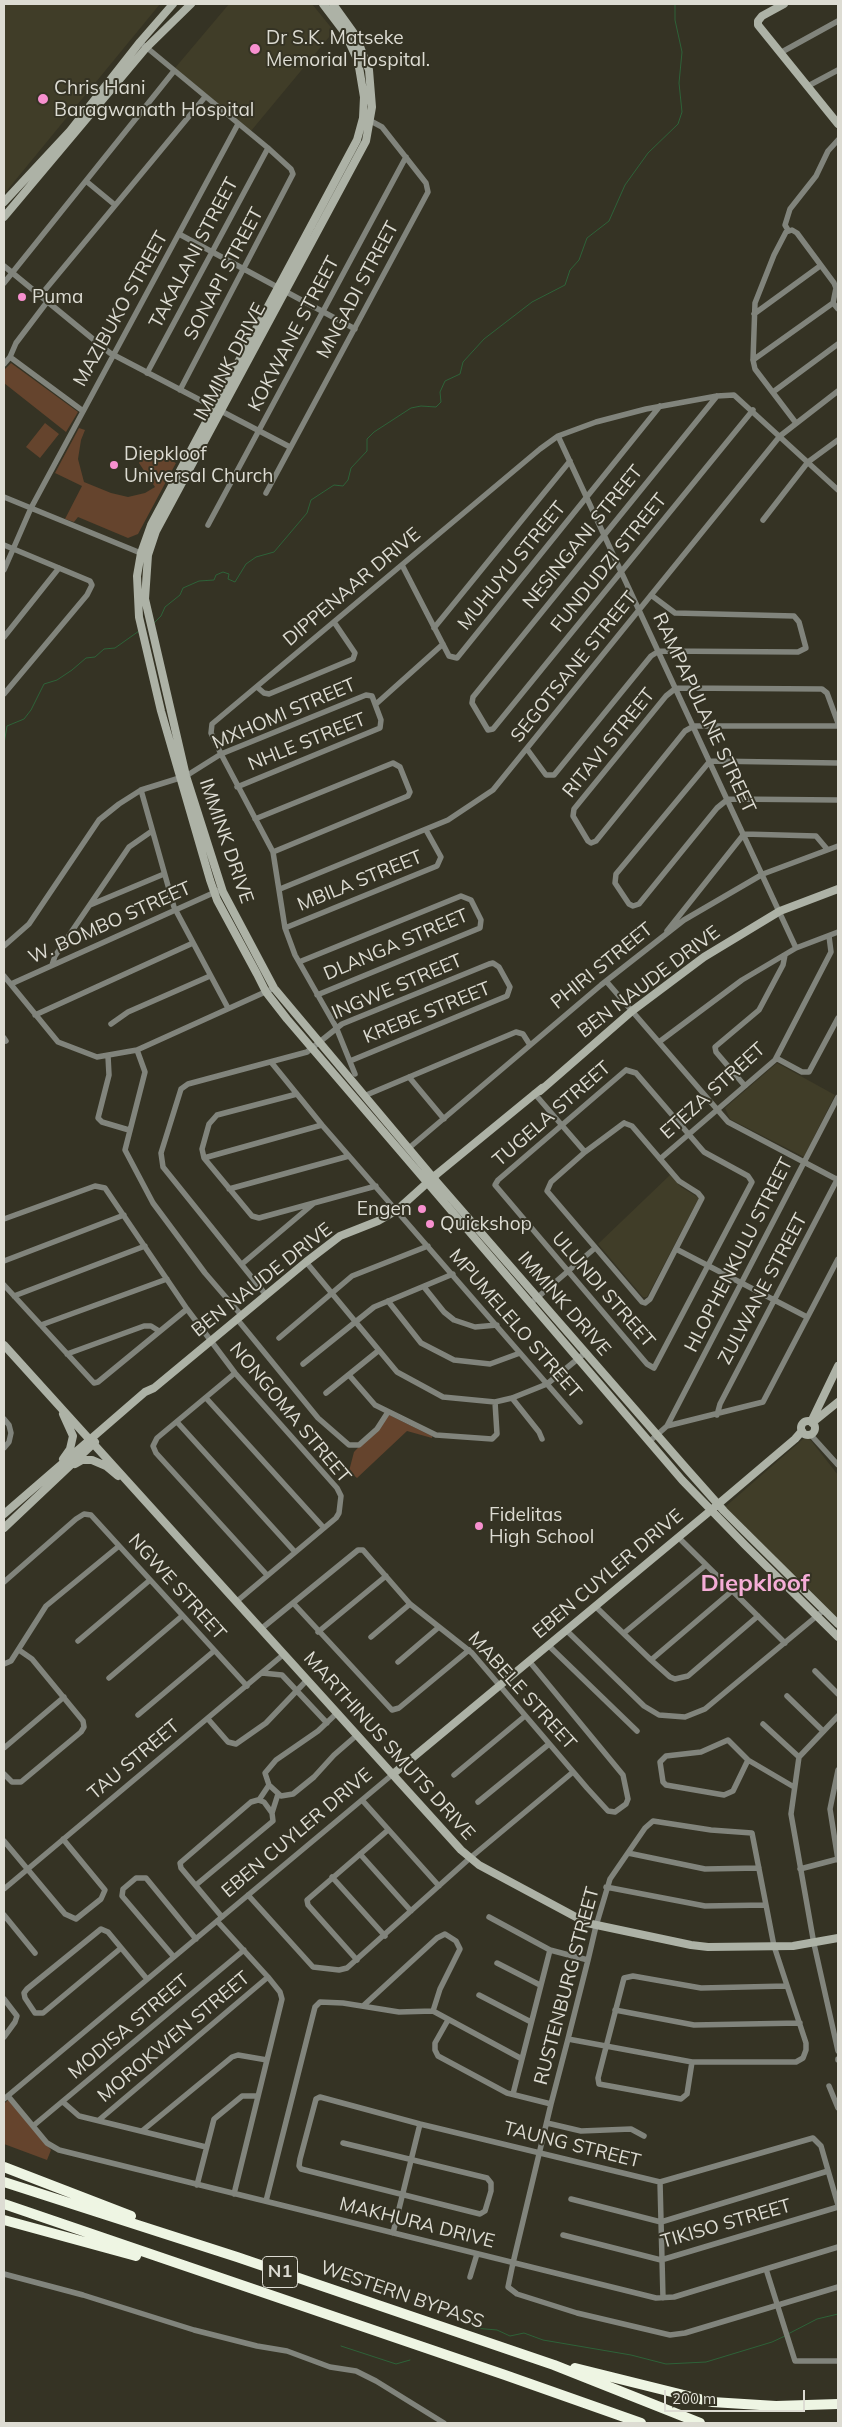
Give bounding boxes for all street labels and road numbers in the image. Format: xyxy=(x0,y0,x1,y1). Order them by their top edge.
street label: TAKALANI STREET xyxy=(145,174,243,332)
street label: SONAPI STREET xyxy=(180,204,268,344)
street label: MNGADI STREET xyxy=(312,217,404,363)
street label: MAZIBUKO STREET xyxy=(69,227,173,391)
street label: KOKWANE STREET xyxy=(244,253,344,415)
street label: IMMINK DRIVE xyxy=(189,299,271,425)
street label: NESINGANI STREET xyxy=(518,461,648,613)
street label: FUNDUDZI STREET xyxy=(546,489,672,637)
street label: MUHUYU STREET xyxy=(453,497,571,635)
street label: DIPPENAAR DRIVE xyxy=(279,523,425,651)
street label: SEGOTSANE STREET xyxy=(506,587,642,747)
street label: RAMPAPULANE STREET xyxy=(648,609,760,817)
street label: MXHOMI STREET xyxy=(209,673,359,755)
street label: RITAVI STREET xyxy=(558,684,660,802)
street label: NHLE STREET xyxy=(245,708,369,776)
street label: IMMINK DRIVE xyxy=(194,776,258,906)
street label: MBILA STREET xyxy=(294,846,426,916)
street label: W. BOMBO STREET xyxy=(25,877,195,969)
street label: DLANGA STREET xyxy=(320,904,472,986)
street label: PHIRI STREET xyxy=(546,918,658,1014)
street label: BEN NAUDE DRIVE xyxy=(573,921,725,1043)
street label: INGWE STREET xyxy=(328,949,466,1025)
street label: KREBE STREET xyxy=(360,977,494,1049)
street label: ETEZA STREET xyxy=(656,1038,770,1144)
street label: TUGELA STREET xyxy=(488,1057,616,1171)
street label: HLOPHENKULU STREET xyxy=(680,1154,798,1356)
street label: ZULWANE STREET xyxy=(714,1210,812,1368)
street label: BEN NAUDE DRIVE xyxy=(187,1218,337,1342)
street label: ULUNDI STREET xyxy=(547,1228,659,1352)
street label: MPUMELELO STREET xyxy=(444,1245,586,1403)
street label: IMMINK DRIVE xyxy=(513,1247,615,1361)
street label: NONGOMA STREET xyxy=(225,1338,355,1488)
street label: EBEN CUYLER DRIVE xyxy=(528,1504,688,1644)
street label: NGWE STREET xyxy=(123,1529,231,1645)
street label: MABELE STREET xyxy=(463,1627,581,1755)
street label: MARTHINUS SMUTS DRIVE xyxy=(298,1647,480,1845)
street label: TAU STREET xyxy=(84,1715,184,1805)
street label: EBEN CUYLER DRIVE xyxy=(217,1763,377,1903)
street label: RUSTENBURG STREET xyxy=(530,1885,604,2087)
street label: MOROKWEN STREET xyxy=(93,1967,255,2107)
street label: MODISA STREET xyxy=(64,1970,194,2084)
street label: TAUNG STREET xyxy=(501,2117,643,2173)
street label: MAKHURA DRIVE xyxy=(337,2193,497,2253)
street label: TIKISO STREET xyxy=(658,2194,794,2254)
road number: N1 xyxy=(262,2256,298,2288)
street label: WESTERN BYPASS xyxy=(317,2256,487,2334)

